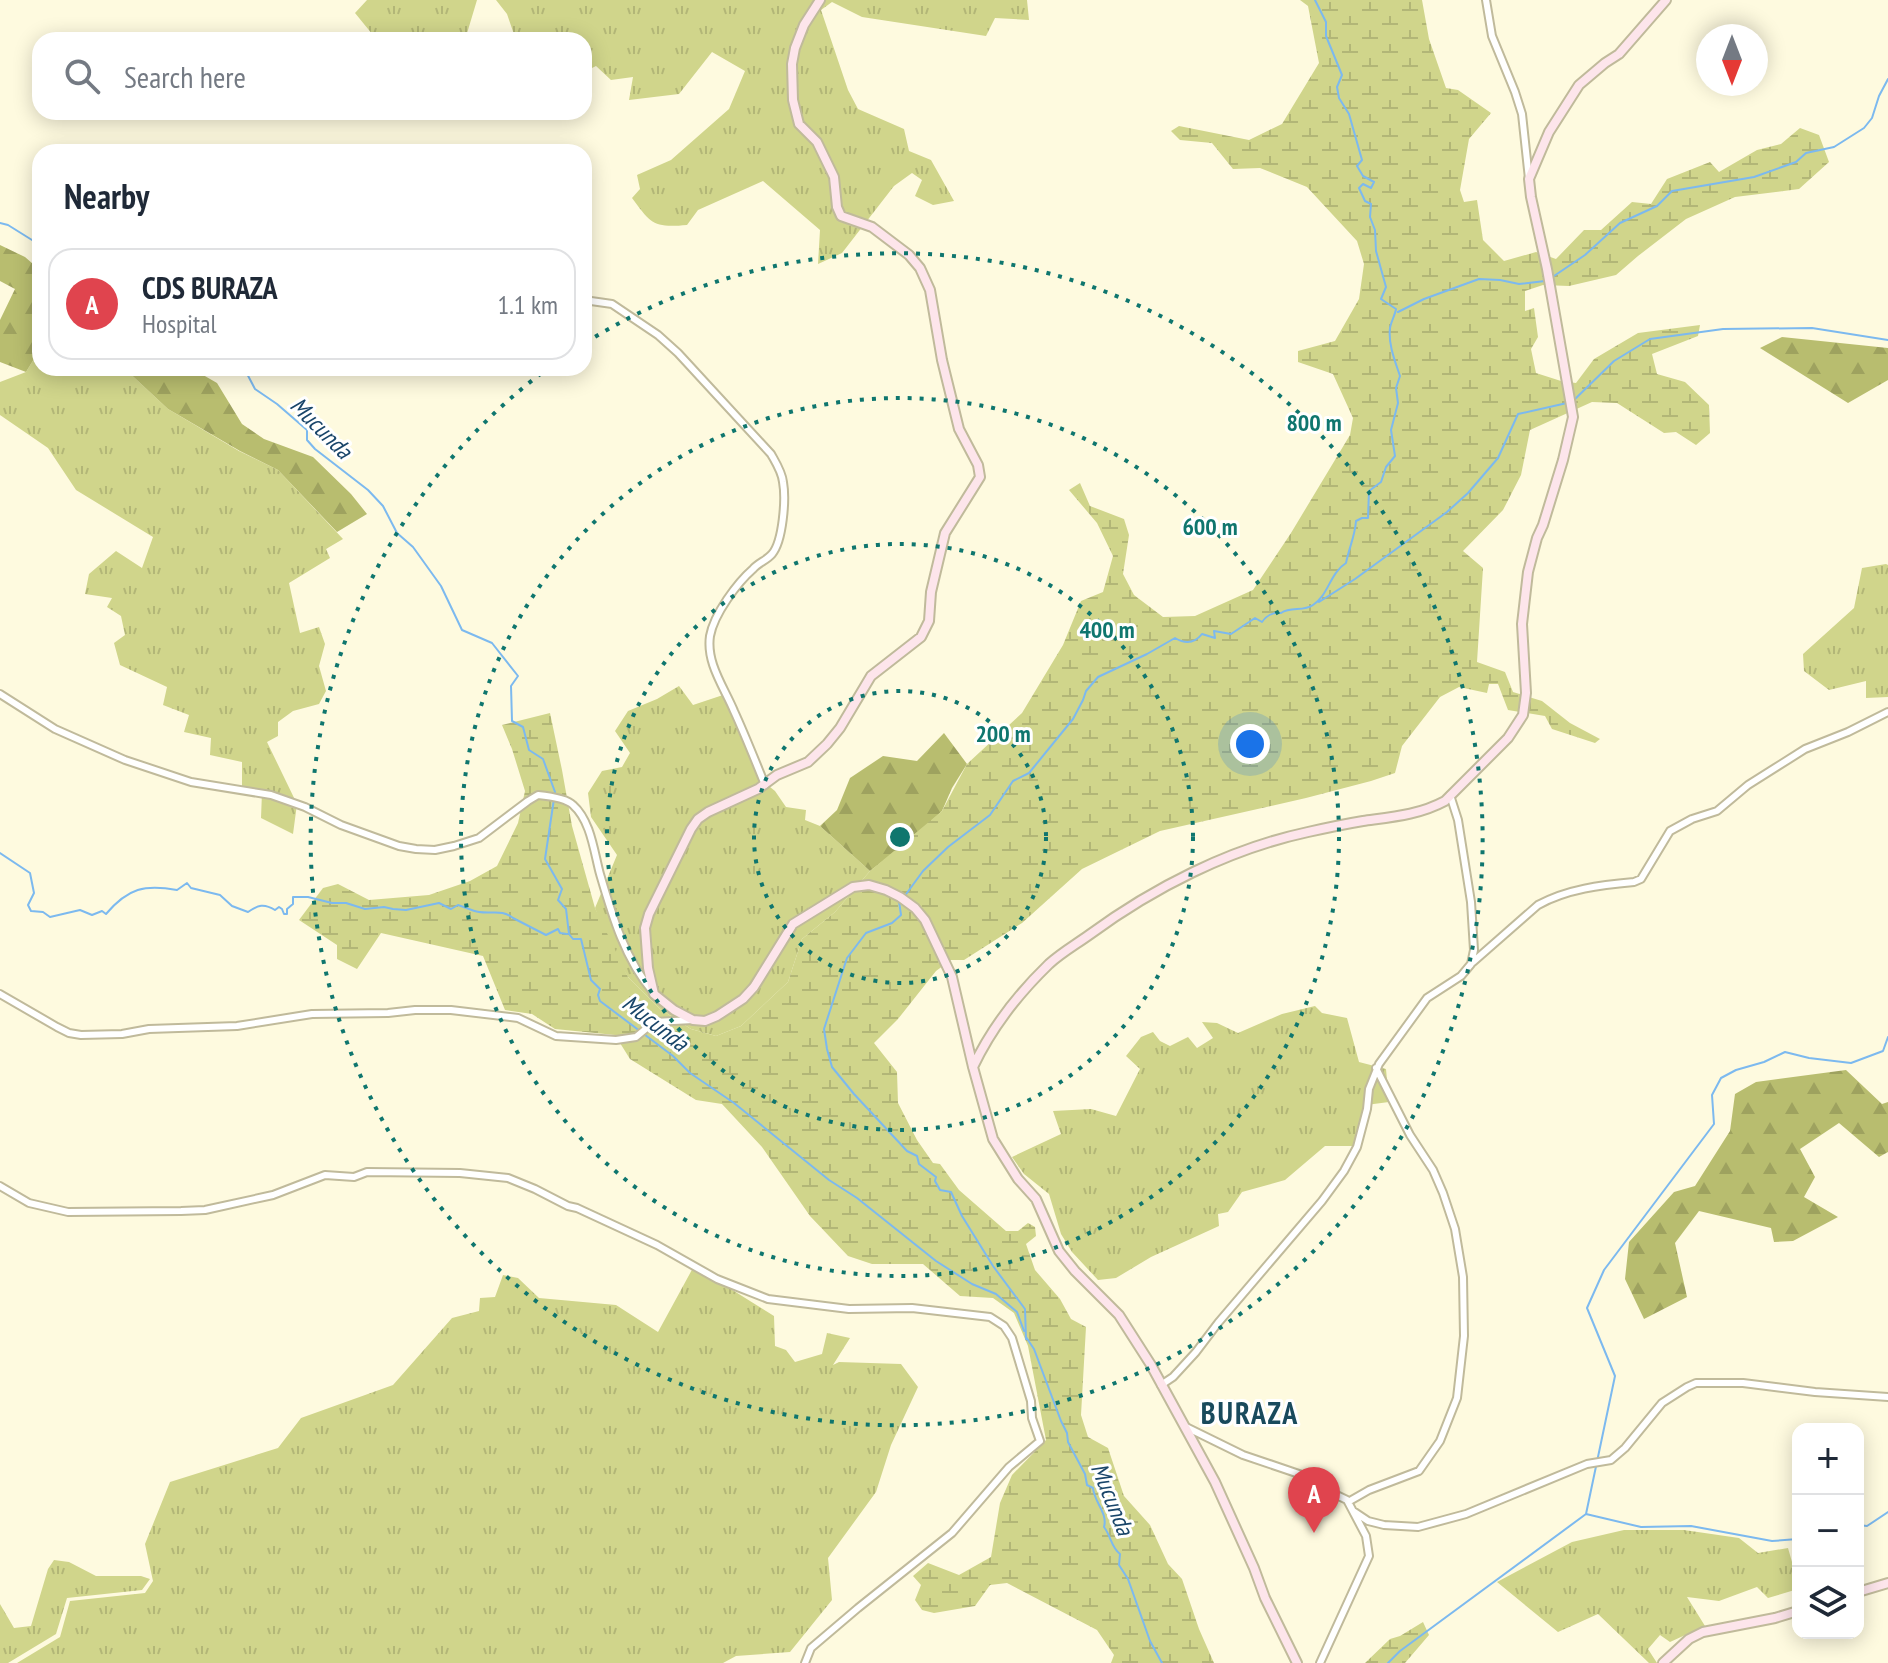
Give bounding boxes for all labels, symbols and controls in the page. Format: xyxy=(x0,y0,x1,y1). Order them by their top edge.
north arrow xyxy=(1696,24,1768,96)
search box xyxy=(32,32,592,120)
icon: search xyxy=(60,54,104,98)
text: Search here xyxy=(124,57,246,96)
text: Nearby xyxy=(64,174,149,218)
text: CDS BURAZA xyxy=(142,268,278,307)
text: A xyxy=(85,288,99,321)
text: 1.1 km xyxy=(497,288,558,321)
text: Hospital xyxy=(142,307,217,340)
water label: Mucunda xyxy=(284,390,360,466)
text: 800 m xyxy=(1286,407,1342,438)
text: 600 m xyxy=(1182,511,1238,542)
text: 400 m xyxy=(1079,614,1135,645)
text: 200 m xyxy=(975,718,1031,749)
your location xyxy=(1230,724,1270,764)
centre of rings xyxy=(886,823,914,851)
water label: Mucunda xyxy=(616,987,696,1059)
district label: BURAZA xyxy=(1201,1393,1299,1432)
map controls xyxy=(1792,1423,1864,1639)
button: + xyxy=(1792,1423,1864,1495)
water label: Mucunda xyxy=(1084,1458,1141,1541)
pin: A xyxy=(1288,1467,1340,1533)
button: − xyxy=(1792,1495,1864,1567)
button: layers xyxy=(1792,1567,1864,1639)

